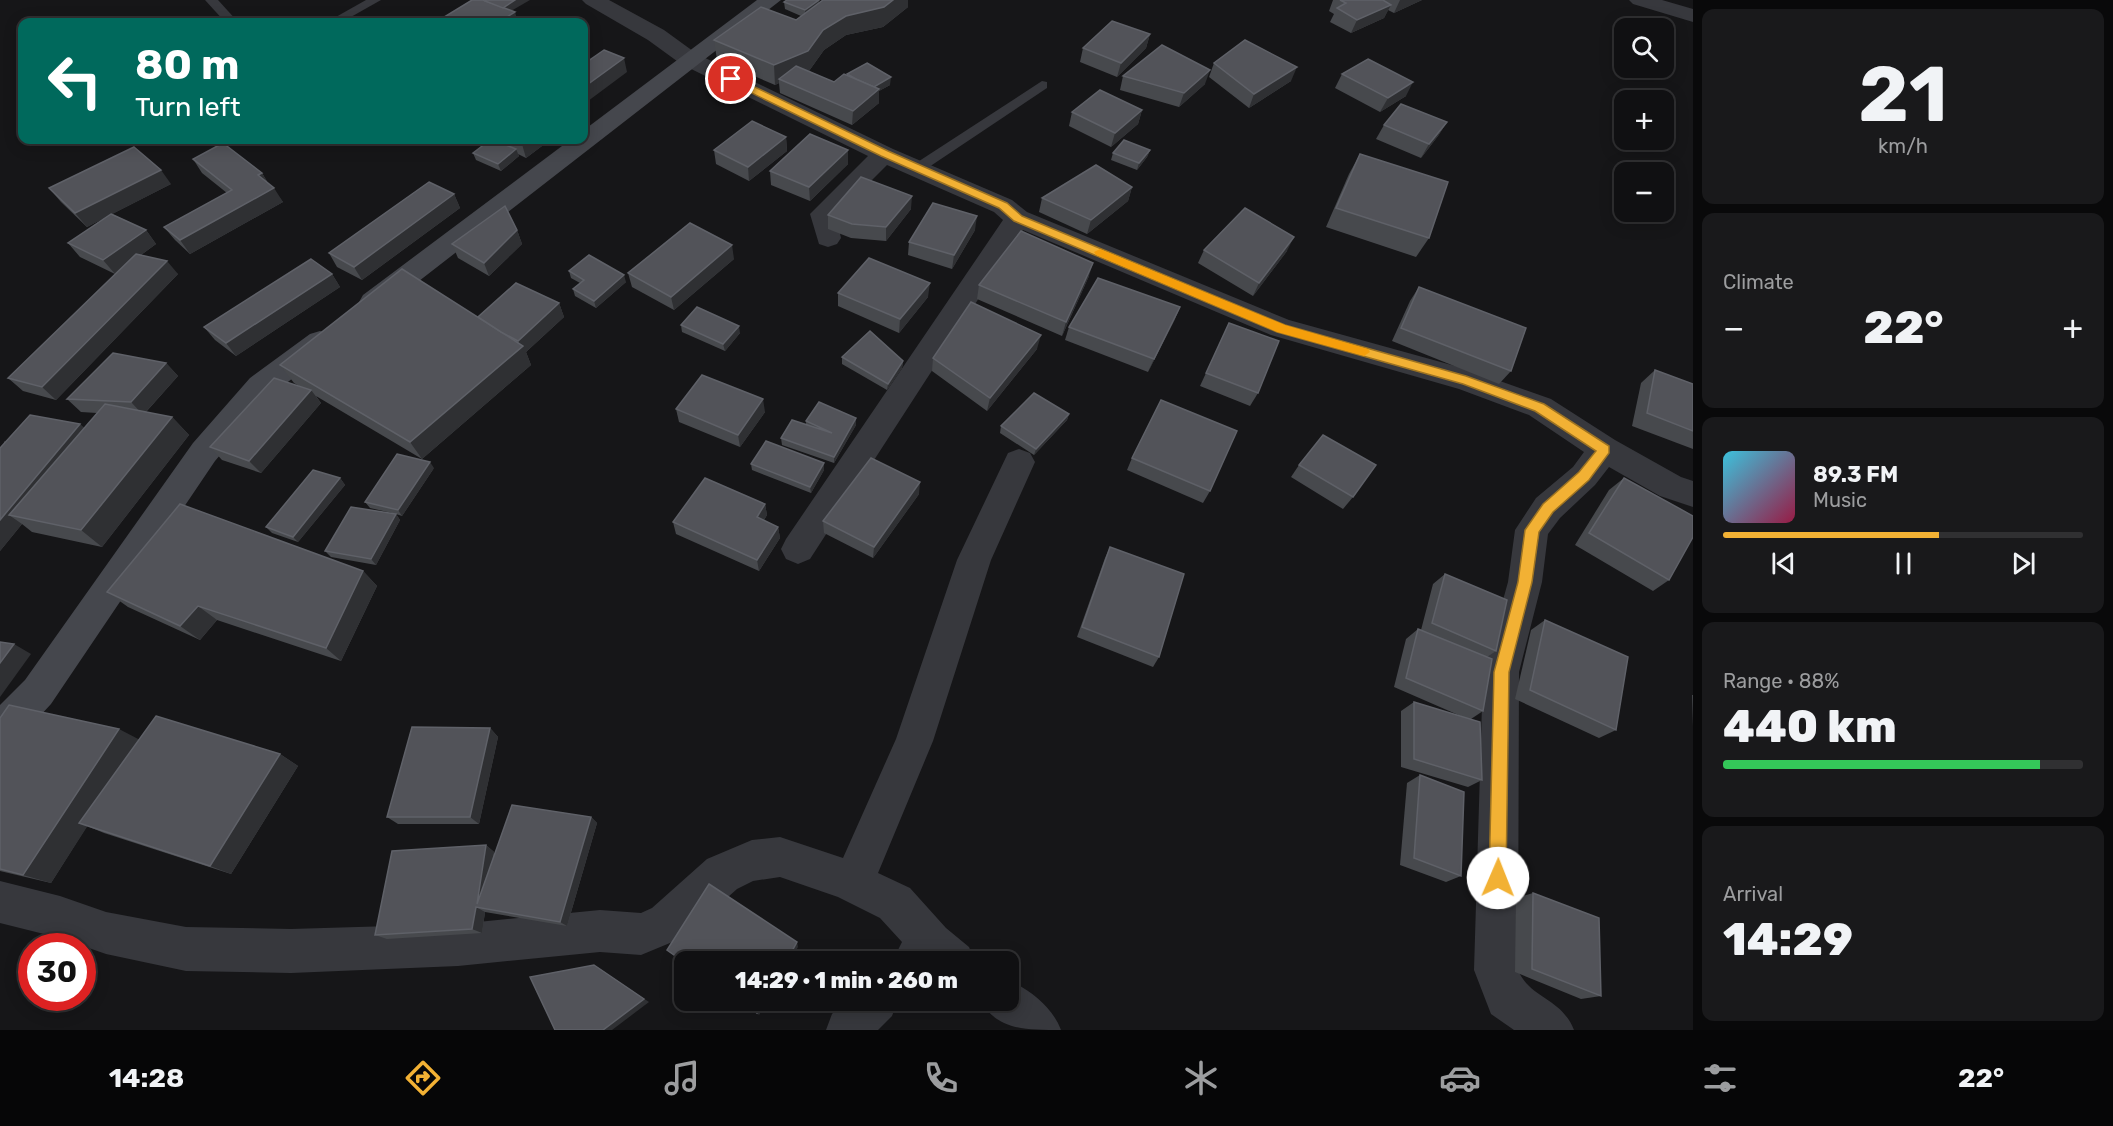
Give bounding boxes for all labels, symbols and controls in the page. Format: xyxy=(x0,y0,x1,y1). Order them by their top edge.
map controls xyxy=(1614,18,1674,222)
button: search xyxy=(1614,18,1674,78)
text: 80 m xyxy=(135,40,239,90)
icon: left xyxy=(36,42,114,120)
text: 21 xyxy=(1858,48,1948,141)
pin xyxy=(705,53,756,104)
icon: arrive xyxy=(714,62,747,95)
button: + xyxy=(1614,90,1674,150)
text: Turn left xyxy=(135,91,240,123)
text: km/h xyxy=(1878,134,1928,158)
button: − xyxy=(1614,162,1674,222)
text: Climate xyxy=(1723,270,1794,294)
text: 22° xyxy=(1864,301,1943,354)
text: − xyxy=(1723,308,1744,347)
text: + xyxy=(2062,308,2083,347)
text: 89.3 FM xyxy=(1813,461,1898,488)
text: Music xyxy=(1813,488,1867,512)
icon: previous xyxy=(1767,547,1800,580)
icon: pause xyxy=(1887,547,1920,580)
icon: next xyxy=(2007,547,2040,580)
text: Range · 88% xyxy=(1723,669,1839,693)
text: 440 km xyxy=(1723,700,1897,753)
position arrow xyxy=(1466,846,1530,910)
text: Arrival xyxy=(1723,882,1783,906)
text: 14:29 xyxy=(1723,913,1853,966)
speed limit sign: 30 xyxy=(18,933,96,1011)
text: 14:29 · 1 min · 260 m xyxy=(735,967,958,994)
icon: directions xyxy=(402,1057,444,1099)
icon: music xyxy=(661,1057,703,1099)
icon: phone xyxy=(920,1057,962,1099)
icon: climate xyxy=(1180,1057,1222,1099)
icon: car xyxy=(1439,1057,1481,1099)
icon: filters xyxy=(1699,1057,1741,1099)
text: 14:28 xyxy=(109,1062,184,1094)
text: 22° xyxy=(1958,1062,2004,1094)

